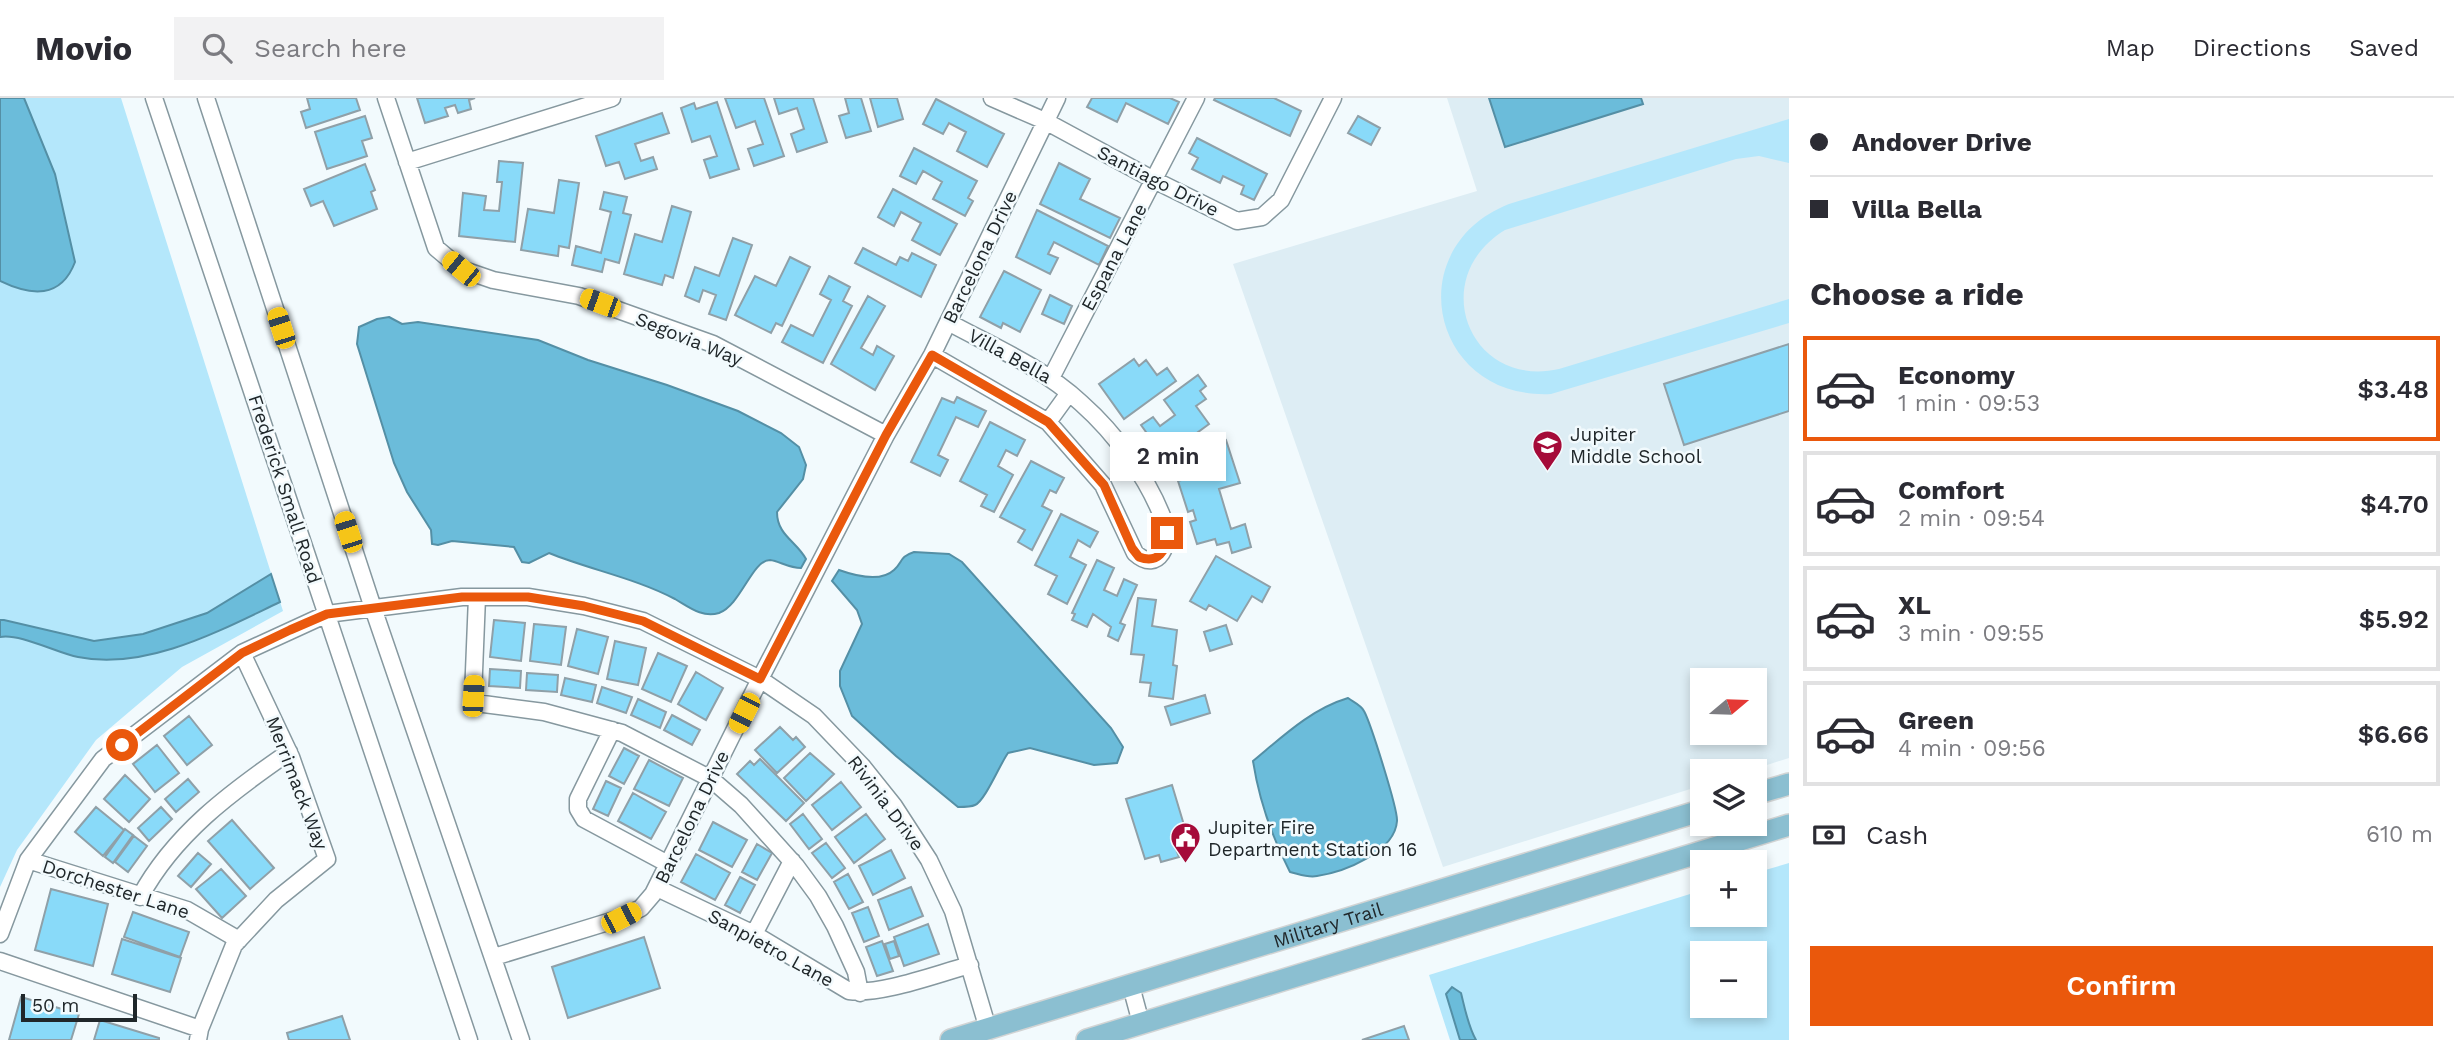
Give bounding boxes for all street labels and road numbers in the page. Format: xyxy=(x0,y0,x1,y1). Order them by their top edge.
street label: Santiago Drive xyxy=(1093,140,1223,222)
street label: Barcelona Drive xyxy=(938,187,1022,327)
street label: Espana Lane xyxy=(1076,199,1152,315)
street label: Segovia Way xyxy=(632,307,746,371)
street label: Villa Bella xyxy=(964,324,1056,388)
street label: Frederick Small Road xyxy=(244,392,326,586)
street label: Merrimack Way xyxy=(261,713,333,853)
street label: Barcelona Drive xyxy=(650,747,734,887)
street label: Rivinia Drive xyxy=(843,751,929,855)
street label: Dorchester Lane xyxy=(39,854,193,924)
street label: Military Trail xyxy=(1270,897,1385,952)
street label: Sanpietro Lane xyxy=(704,904,838,992)

